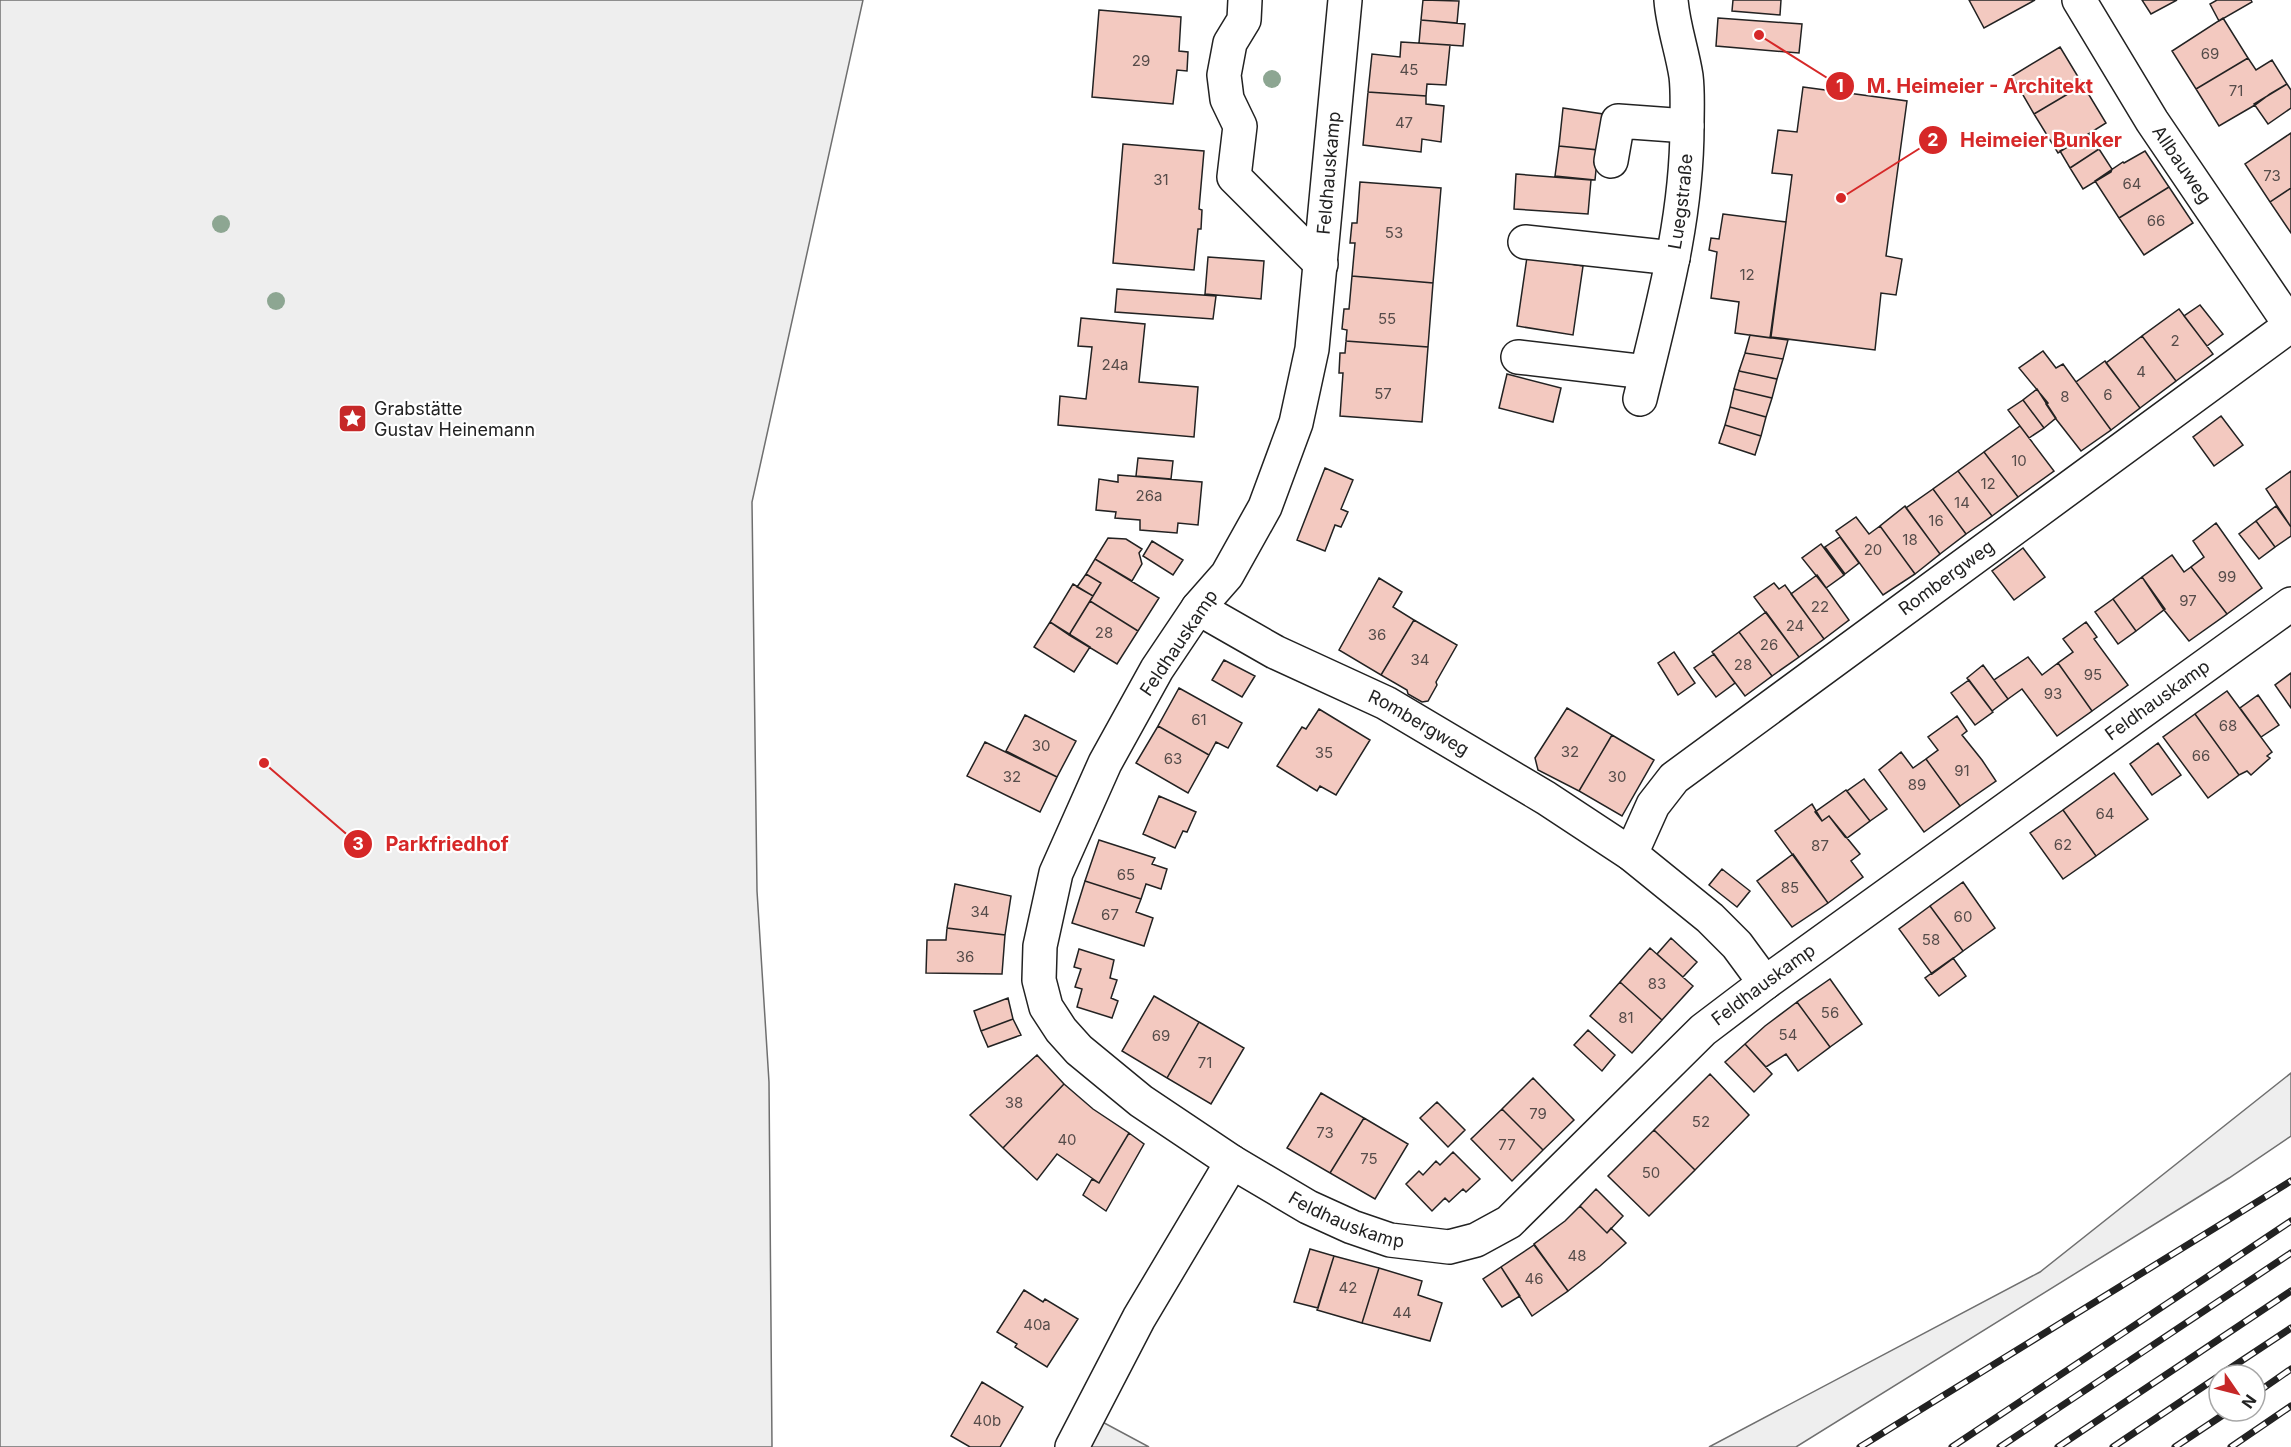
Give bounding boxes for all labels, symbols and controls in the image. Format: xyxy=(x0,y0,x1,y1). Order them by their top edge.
house number: 69 xyxy=(2201,44,2219,63)
house number: 29 xyxy=(1132,51,1150,70)
house number: 45 xyxy=(1400,60,1418,79)
callout: M. Heimeier - Architekt xyxy=(1825,67,2106,105)
text: M. Heimeier - Architekt xyxy=(1867,74,2093,98)
text: 1 xyxy=(1836,75,1844,96)
house number: 71 xyxy=(2229,81,2243,100)
street label: Feldhauskamp xyxy=(1313,111,1344,235)
house number: 47 xyxy=(1395,113,1413,132)
callout: Heimeier Bunker xyxy=(1918,121,2134,159)
street label: Allbauweg xyxy=(2148,122,2216,207)
text: Heimeier Bunker xyxy=(1960,128,2122,152)
text: 2 xyxy=(1927,129,1939,150)
street label: Luegstraße xyxy=(1664,153,1696,251)
house number: 73 xyxy=(2263,166,2281,185)
house number: 31 xyxy=(1153,170,1169,189)
house number: 64 xyxy=(2123,174,2142,193)
house number: 66 xyxy=(2147,211,2165,230)
house number: 53 xyxy=(1385,223,1403,242)
house number: 12 xyxy=(1739,265,1755,284)
house number: 55 xyxy=(1378,309,1396,328)
house number: 2 xyxy=(2170,331,2180,350)
house number: 24a xyxy=(1101,355,1129,374)
house number: 4 xyxy=(2136,362,2146,381)
house number: 57 xyxy=(1374,384,1392,403)
house number: 6 xyxy=(2103,385,2113,404)
house number: 8 xyxy=(2060,387,2070,406)
place label: Grabstätte Gustav Heinemann xyxy=(374,398,535,440)
place icon: Grabstätte Gustav Heinemann xyxy=(337,403,369,435)
house number: 10 xyxy=(2011,451,2027,470)
house number: 12 xyxy=(1980,474,1996,493)
house number: 26a xyxy=(1136,486,1162,505)
house number: 14 xyxy=(1954,493,1970,512)
house number: 16 xyxy=(1928,511,1944,530)
house number: 18 xyxy=(1902,530,1918,549)
street label: Rombergweg xyxy=(1894,536,1998,619)
house number: 20 xyxy=(1864,540,1882,559)
house number: 99 xyxy=(2218,567,2236,586)
street label: Feldhauskamp xyxy=(1135,586,1222,700)
house number: 97 xyxy=(2179,591,2197,610)
house number: 22 xyxy=(1811,597,1829,616)
house number: 24 xyxy=(1786,616,1804,635)
house number: 28 xyxy=(1095,623,1113,642)
house number: 36 xyxy=(1368,625,1386,644)
house number: 26 xyxy=(1760,635,1778,654)
house number: 34 xyxy=(1411,650,1429,669)
house number: 28 xyxy=(1734,655,1752,674)
street label: Feldhauskamp xyxy=(2101,655,2213,744)
house number: 95 xyxy=(2084,665,2102,684)
house number: 93 xyxy=(2044,684,2062,703)
street label: Rombergweg xyxy=(1365,685,1473,760)
house number: 61 xyxy=(1191,710,1207,729)
house number: 68 xyxy=(2219,716,2237,735)
house number: 30 xyxy=(1032,736,1050,755)
house number: 32 xyxy=(1561,742,1579,761)
house number: 35 xyxy=(1315,743,1333,762)
house number: 66 xyxy=(2192,746,2210,765)
house number: 63 xyxy=(1164,749,1182,768)
house number: 91 xyxy=(1954,761,1970,780)
house number: 32 xyxy=(1003,767,1021,786)
house number: 30 xyxy=(1608,767,1626,786)
house number: 89 xyxy=(1908,775,1926,794)
house number: 64 xyxy=(2096,804,2115,823)
callout: Parkfriedhof xyxy=(343,825,521,863)
text: Parkfriedhof xyxy=(385,832,509,856)
text: 3 xyxy=(352,833,364,854)
house number: 62 xyxy=(2054,835,2072,854)
house number: 87 xyxy=(1811,836,1829,855)
house number: 65 xyxy=(1117,865,1135,884)
house number: 85 xyxy=(1781,878,1799,897)
house number: 34 xyxy=(971,902,989,921)
house number: 67 xyxy=(1101,905,1119,924)
house number: 60 xyxy=(1954,907,1972,926)
house number: 58 xyxy=(1922,930,1940,949)
street label: Feldhauskamp xyxy=(1707,939,1819,1030)
house number: 36 xyxy=(956,947,974,966)
house number: 83 xyxy=(1648,974,1666,993)
house number: 56 xyxy=(1821,1003,1839,1022)
house number: 81 xyxy=(1618,1008,1634,1027)
house number: 54 xyxy=(1779,1025,1797,1044)
house number: 69 xyxy=(1152,1026,1170,1045)
house number: 71 xyxy=(1198,1053,1212,1072)
house number: 38 xyxy=(1005,1093,1023,1112)
house number: 79 xyxy=(1529,1104,1547,1123)
house number: 52 xyxy=(1692,1112,1710,1131)
house number: 73 xyxy=(1316,1123,1334,1142)
house number: 40 xyxy=(1057,1130,1077,1149)
house number: 77 xyxy=(1498,1135,1516,1154)
house number: 75 xyxy=(1360,1149,1378,1168)
house number: 50 xyxy=(1642,1163,1660,1182)
street label: Feldhauskamp xyxy=(1285,1187,1405,1252)
house number: 48 xyxy=(1568,1246,1586,1265)
house number: 46 xyxy=(1525,1269,1544,1288)
house number: 42 xyxy=(1339,1278,1357,1297)
house number: 44 xyxy=(1392,1303,1412,1322)
house number: 40a xyxy=(1023,1315,1051,1334)
north arrow xyxy=(2207,1363,2267,1423)
text: N xyxy=(2238,1391,2261,1412)
house number: 40b xyxy=(973,1411,1001,1430)

